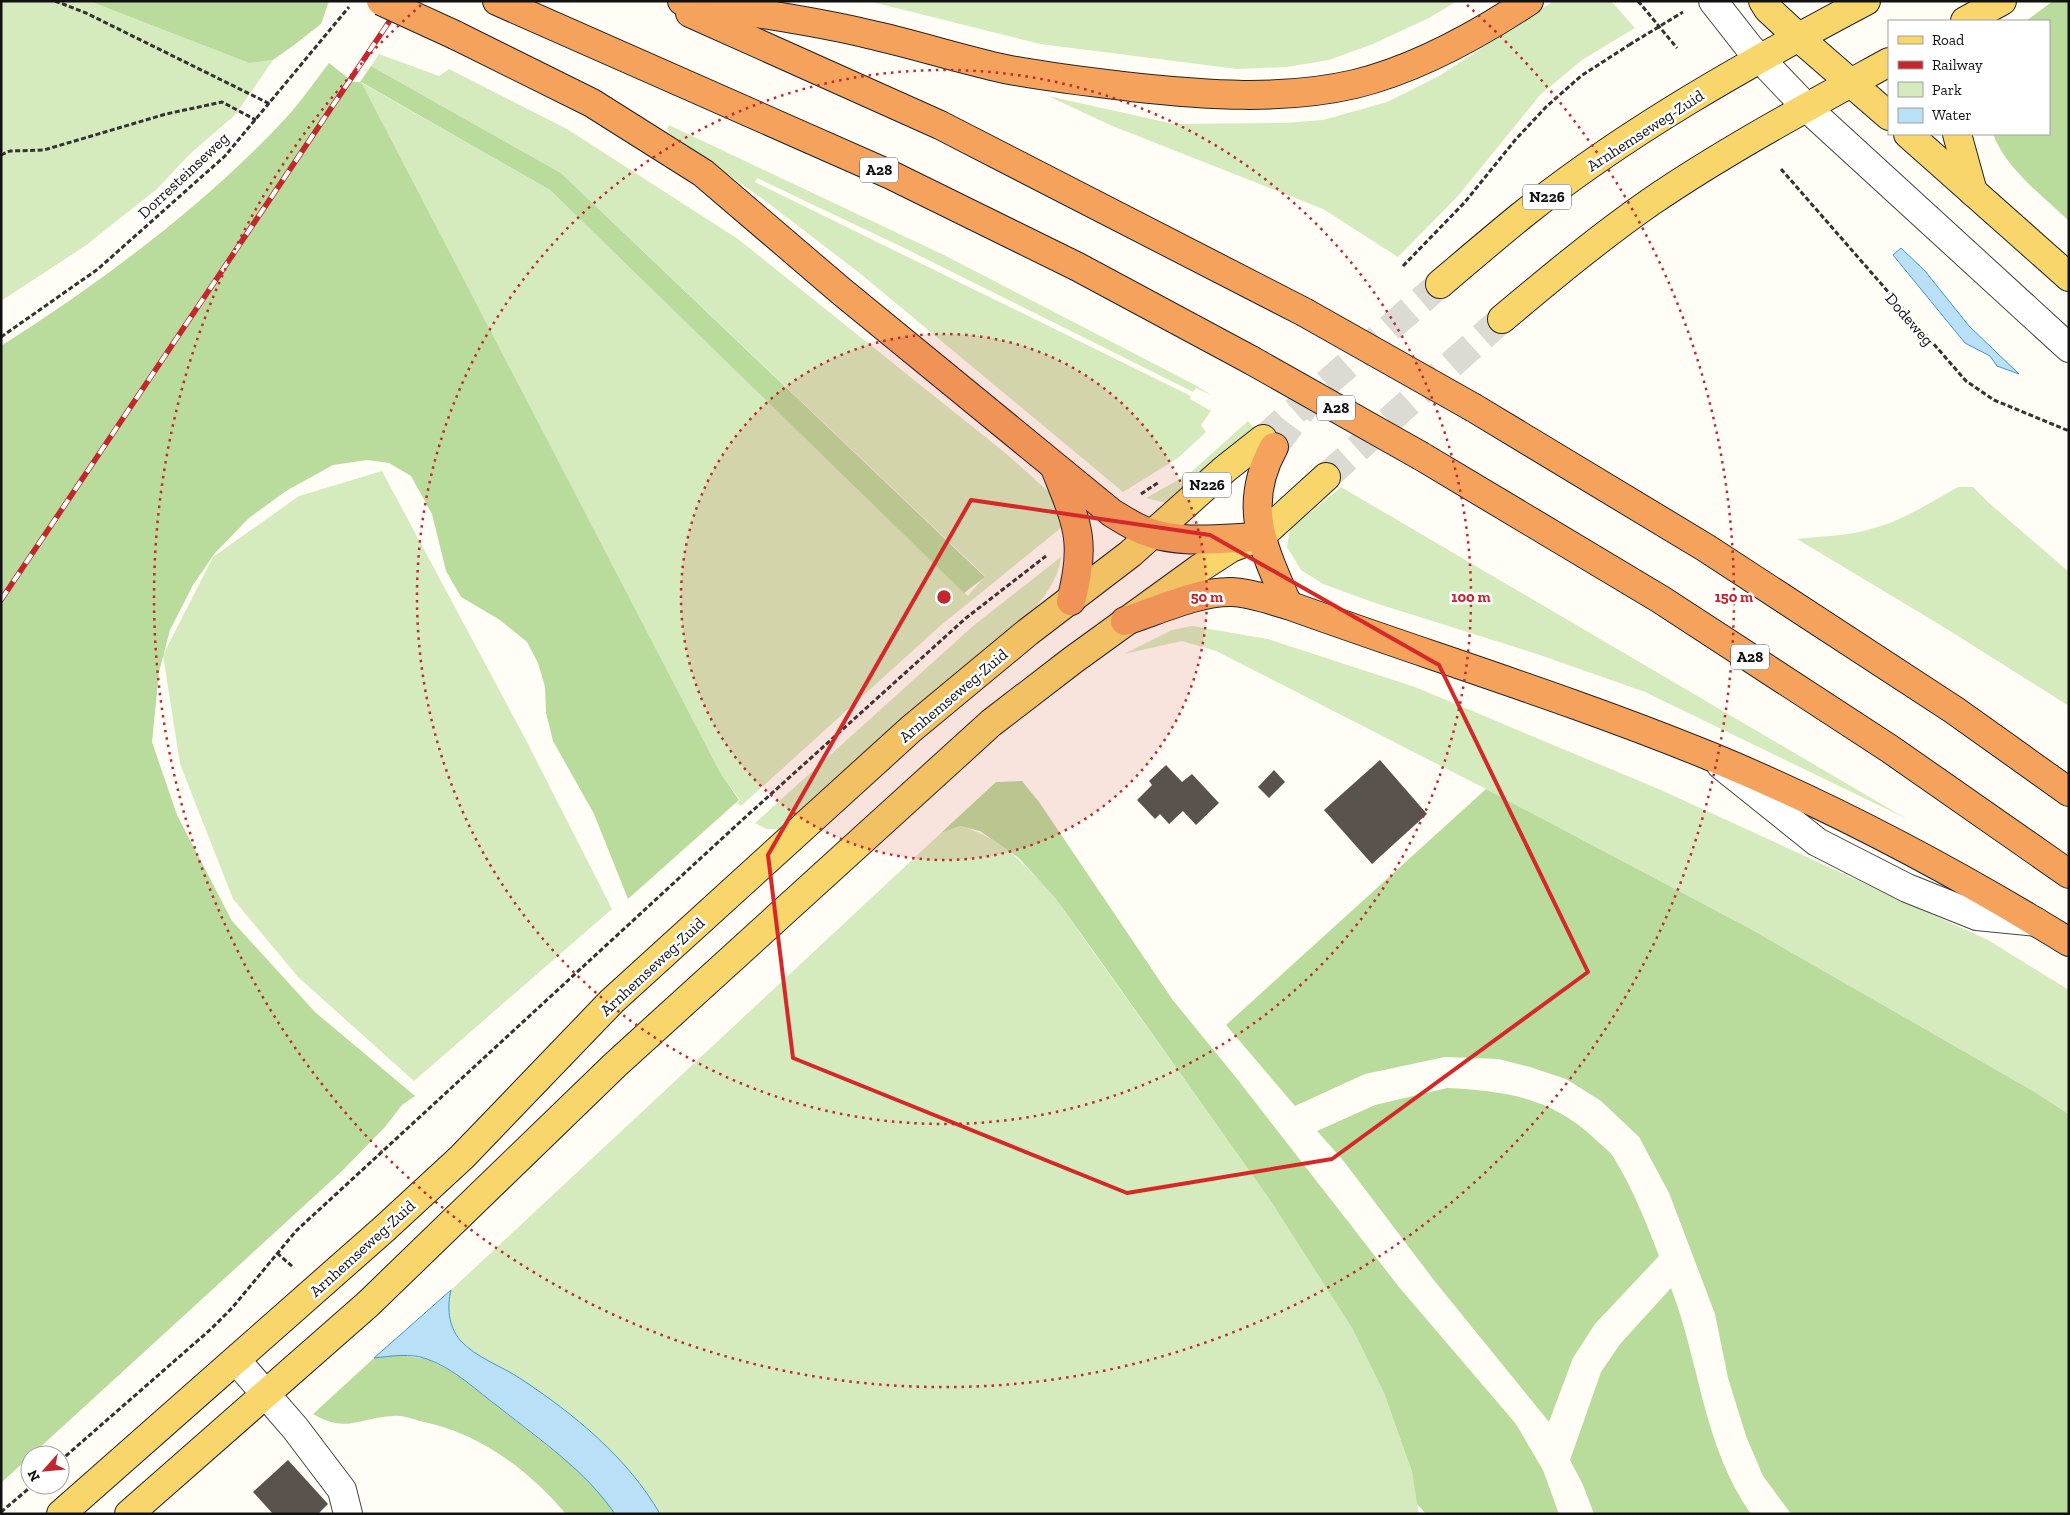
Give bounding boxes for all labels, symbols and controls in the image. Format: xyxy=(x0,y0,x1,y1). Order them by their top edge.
legend xyxy=(1888,20,2050,135)
text: Road xyxy=(1932,31,1965,49)
text: Railway xyxy=(1932,56,1983,74)
text: Park xyxy=(1932,81,1962,99)
street label: Arnhemseweg-Zuid xyxy=(1583,85,1707,175)
text: Water xyxy=(1932,106,1972,124)
street label: Dorresteinseweg xyxy=(134,128,233,222)
road number: A28 xyxy=(860,158,898,182)
road number: N226 xyxy=(1523,184,1571,210)
street label: Dodeweg xyxy=(1881,289,1938,350)
road number: A28 xyxy=(1317,396,1355,420)
road number: N226 xyxy=(1183,472,1231,498)
centre of rings xyxy=(935,588,953,606)
text: 50 m xyxy=(1191,588,1223,606)
text: 100 m xyxy=(1451,588,1491,606)
text: 150 m xyxy=(1715,588,1753,606)
street label: Arnhemseweg-Zuid xyxy=(895,644,1012,746)
road number: A28 xyxy=(1731,644,1769,670)
street label: Arnhemseweg-Zuid xyxy=(596,913,709,1020)
street label: Arnhemseweg-Zuid xyxy=(306,1196,419,1301)
north arrow xyxy=(20,1445,70,1495)
text: N xyxy=(24,1467,44,1484)

